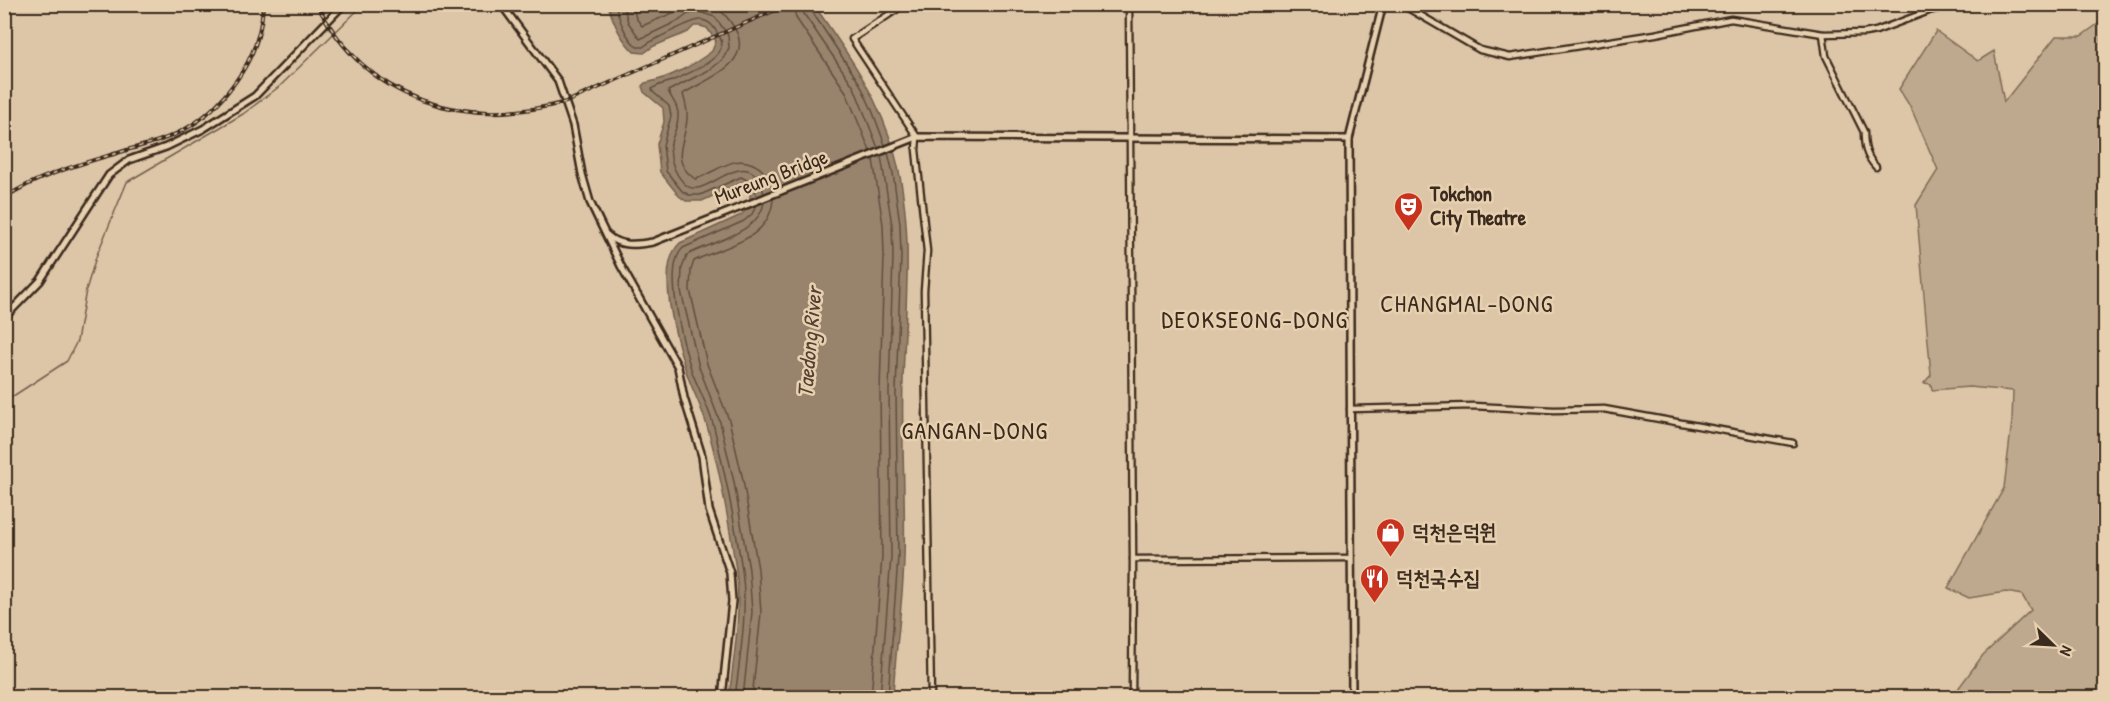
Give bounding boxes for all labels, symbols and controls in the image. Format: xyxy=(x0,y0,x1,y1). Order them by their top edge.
street label: Mureung Bridge xyxy=(710,142,831,211)
place label: Tokchon City Theatre xyxy=(1429,179,1527,233)
theatre icon: Tokchon City Theatre xyxy=(1393,190,1425,232)
water label: Taedong River xyxy=(789,283,829,399)
district label: CHANGMAL-DONG xyxy=(1380,287,1554,319)
district label: DEOKSEONG-DONG xyxy=(1162,303,1348,335)
district label: GANGAN-DONG xyxy=(901,414,1049,446)
shop icon: 덕천은덕원 xyxy=(1375,516,1407,558)
place label: 덕천은덕원 xyxy=(1412,517,1497,546)
restaurant icon: 덕천국수집 xyxy=(1359,562,1391,604)
place label: 덕천국수집 xyxy=(1396,563,1481,592)
north arrow xyxy=(2023,615,2083,675)
text: N xyxy=(2055,643,2078,660)

